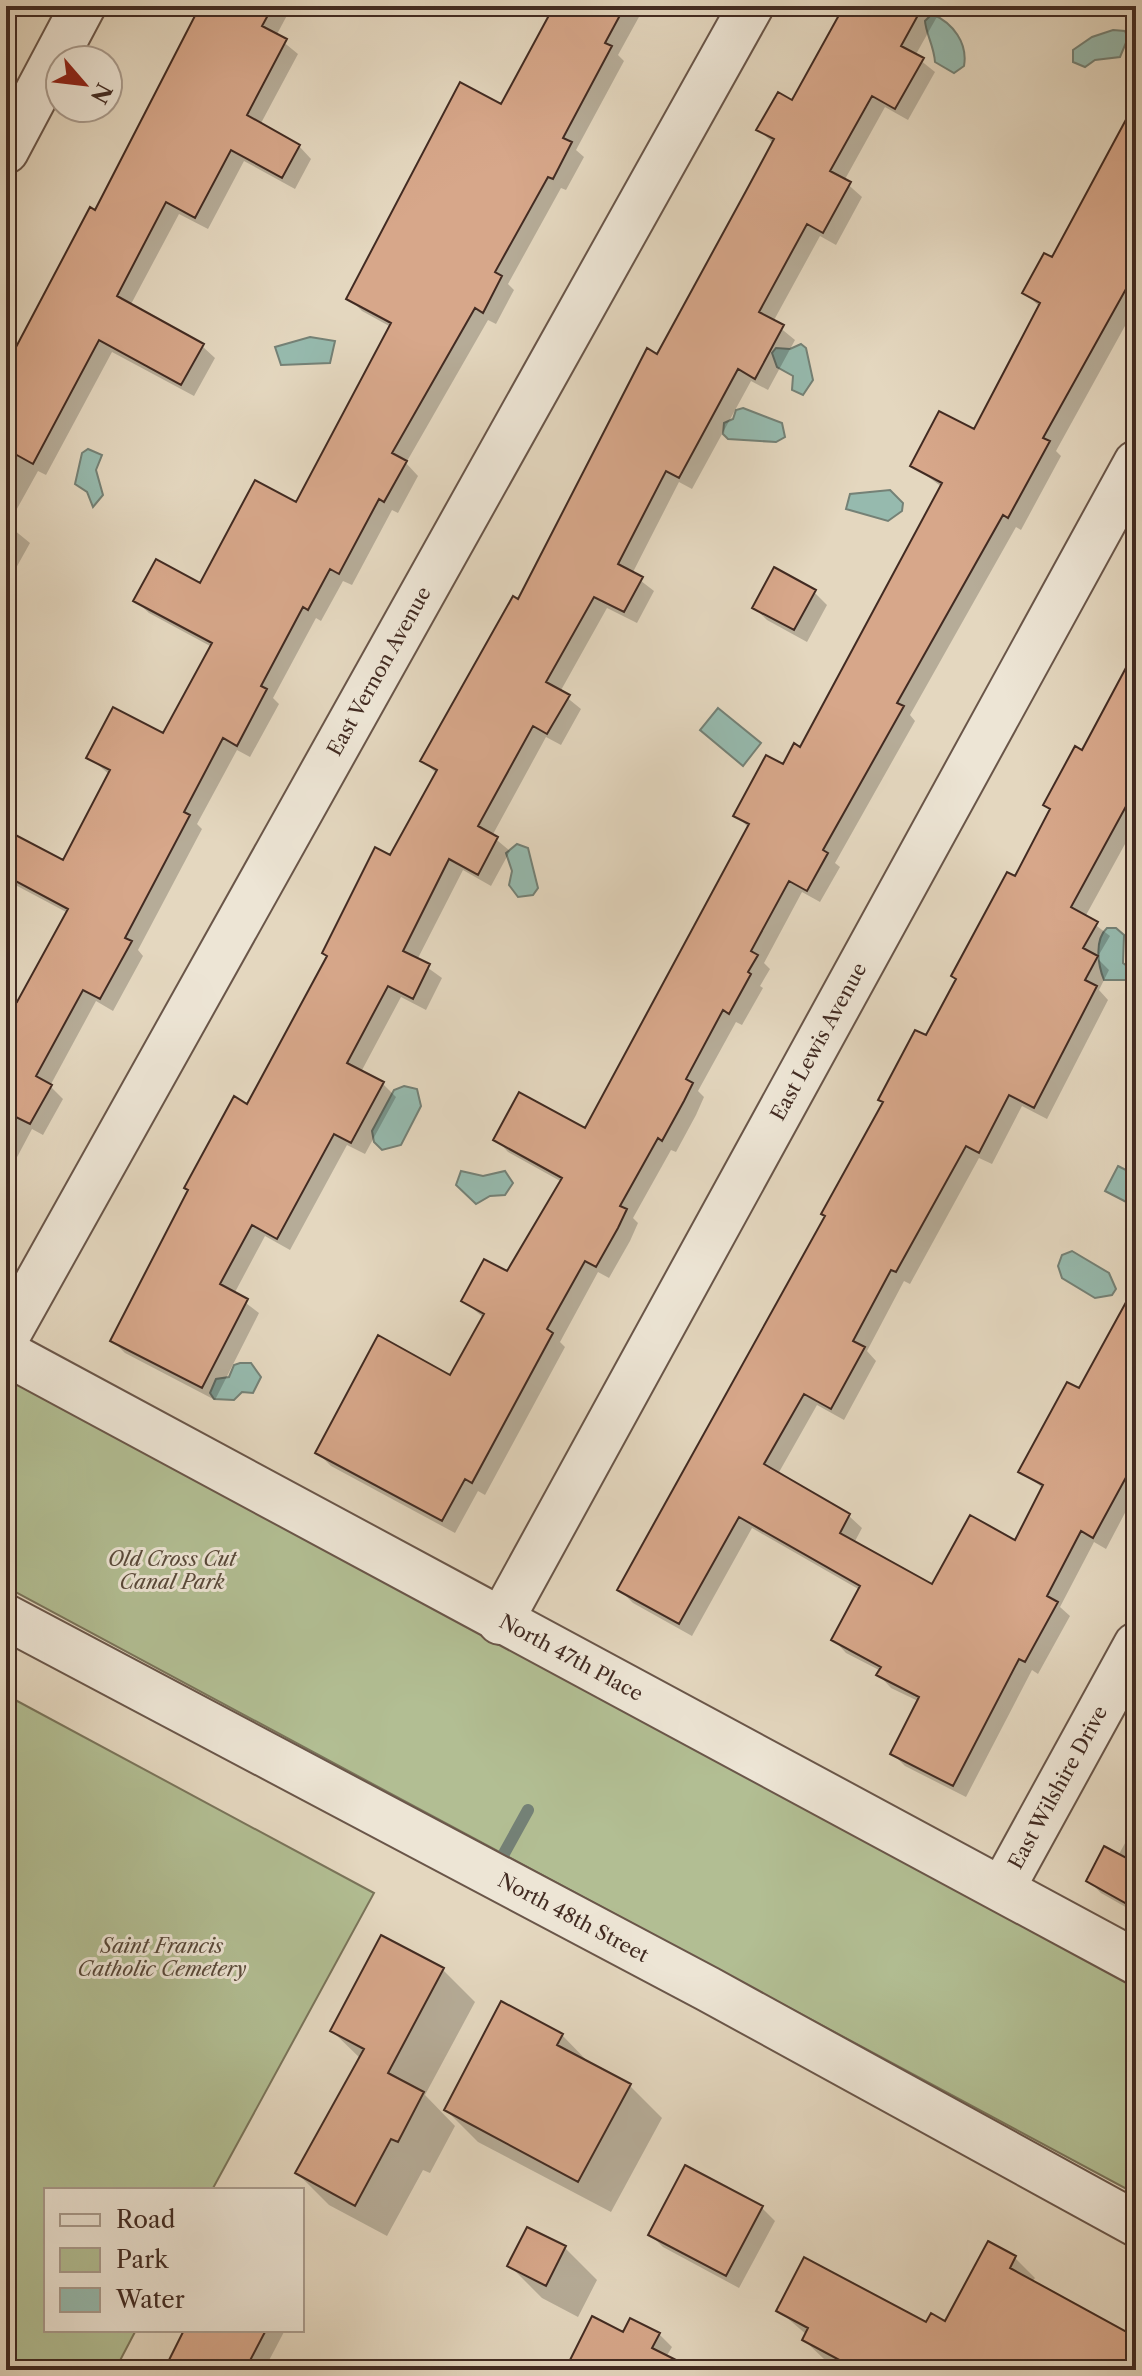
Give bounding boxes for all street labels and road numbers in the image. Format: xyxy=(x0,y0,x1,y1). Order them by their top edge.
street label: East Vernon Avenue xyxy=(322,582,436,760)
street label: East Lewis Avenue xyxy=(766,959,871,1125)
street label: North 47th Place xyxy=(495,1609,647,1706)
street label: East Wilshire Drive xyxy=(1003,1702,1112,1873)
street label: North 48th Street xyxy=(494,1868,653,1967)

